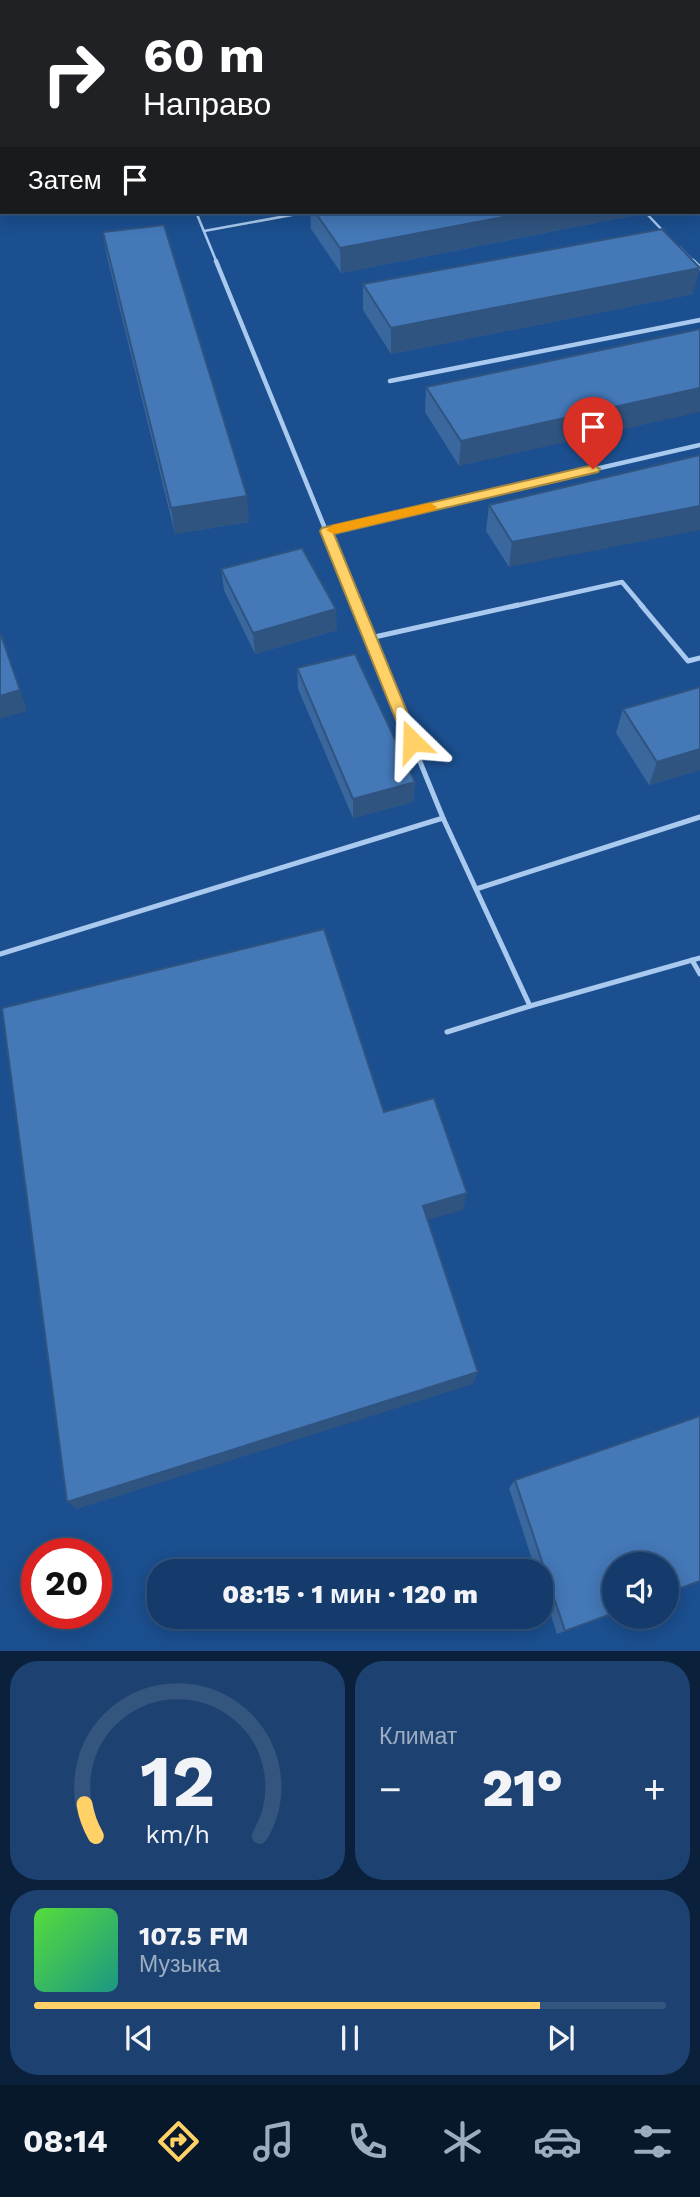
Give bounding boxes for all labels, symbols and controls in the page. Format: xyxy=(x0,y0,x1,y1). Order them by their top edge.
text: 60 m xyxy=(143,26,265,84)
icon: right xyxy=(28,28,119,119)
text: Направо xyxy=(143,85,271,123)
icon: arrive xyxy=(116,161,154,199)
text: Затем xyxy=(28,165,102,195)
pin xyxy=(563,397,623,469)
icon: arrive xyxy=(574,408,612,446)
position arrow xyxy=(375,704,449,778)
speed limit sign: 20 xyxy=(21,1538,112,1629)
map controls xyxy=(602,1552,679,1629)
button: sound xyxy=(602,1552,679,1629)
text: 08:15 · 1 мин · 120 m xyxy=(222,1579,478,1609)
text: Климат xyxy=(379,1723,457,1750)
text: 12 xyxy=(140,1739,215,1825)
text: 21° xyxy=(482,1758,563,1819)
text: − xyxy=(379,1767,402,1811)
text: + xyxy=(643,1767,666,1811)
text: km/h xyxy=(145,1820,210,1849)
text: 107.5 FM xyxy=(139,1921,249,1951)
text: Музыка xyxy=(139,1951,220,1978)
icon: previous xyxy=(120,2019,158,2057)
icon: pause xyxy=(331,2019,369,2057)
icon: next xyxy=(542,2019,580,2057)
icon: directions xyxy=(154,2117,203,2166)
icon: music xyxy=(249,2117,298,2166)
icon: phone xyxy=(343,2117,392,2166)
icon: climate xyxy=(438,2117,487,2166)
icon: car xyxy=(533,2117,582,2166)
icon: filters xyxy=(628,2117,677,2166)
text: 08:14 xyxy=(23,2122,108,2160)

